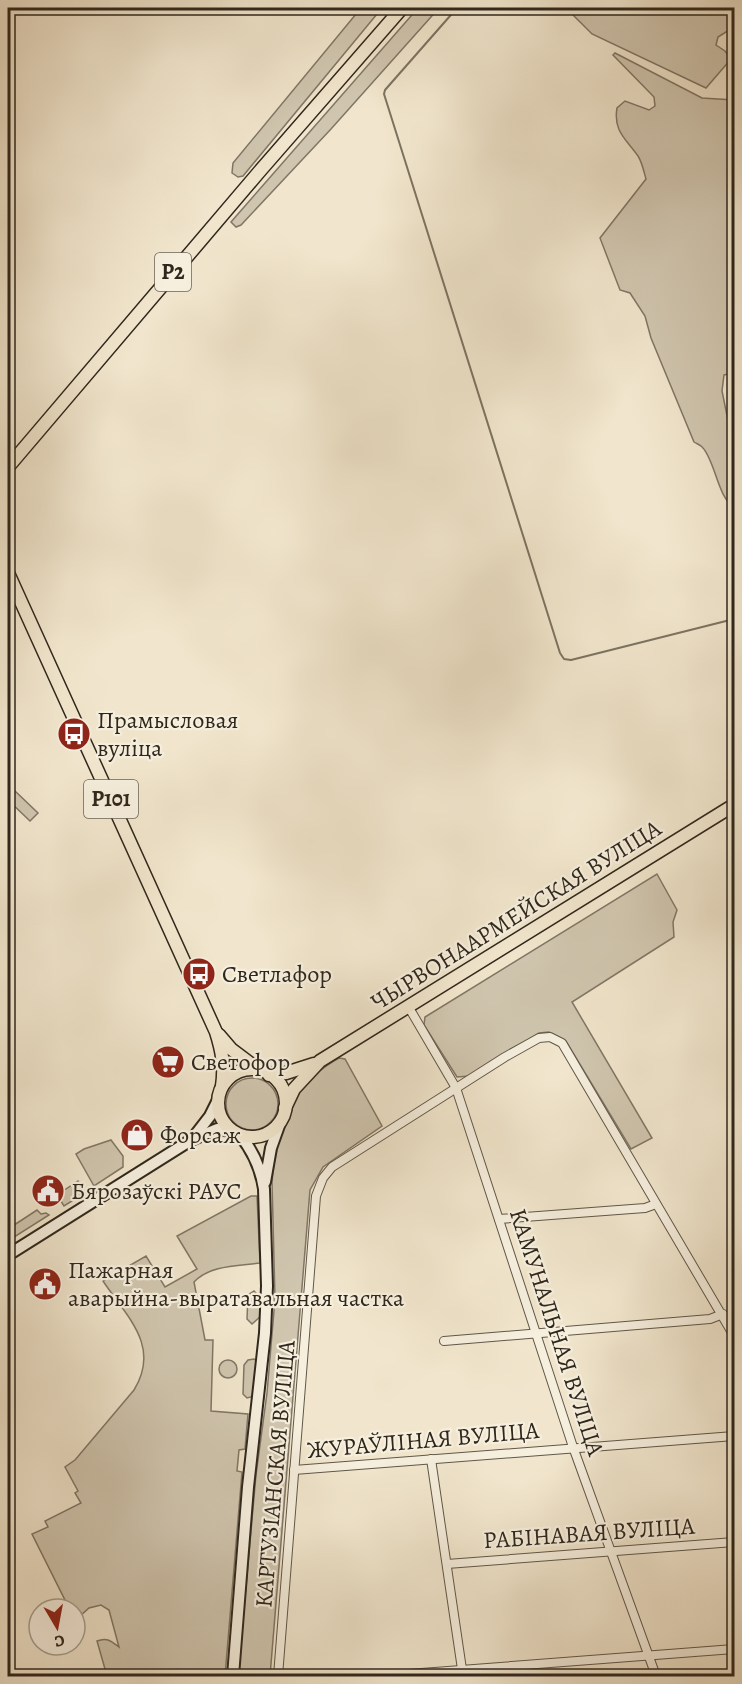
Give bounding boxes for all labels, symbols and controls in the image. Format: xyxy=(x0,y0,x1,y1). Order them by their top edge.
road number: Р2 xyxy=(155,253,191,291)
place label: Прамысловая вуліца xyxy=(97,704,238,764)
bus stop icon: Прамысловая вуліца xyxy=(56,716,92,752)
road number: Р101 xyxy=(84,780,138,818)
street label: ЧЫРВОНААРМЕЙСКАЯ ВУЛІЦА xyxy=(365,812,668,1018)
bus stop icon: Светлафор xyxy=(181,956,217,992)
place label: Светлафор xyxy=(222,958,332,990)
supermarket icon: Светофор xyxy=(150,1044,186,1080)
place label: Светофор xyxy=(191,1046,290,1078)
shop icon: Форсаж xyxy=(119,1117,155,1153)
place label: Форсаж xyxy=(160,1119,241,1151)
public building icon: Бярозаўскі РАУС xyxy=(30,1173,66,1209)
place label: Бярозаўскі РАУС xyxy=(71,1175,242,1207)
street label: КАМУНАЛЬНАЯ ВУЛІЦА xyxy=(502,1204,612,1461)
place label: Пажарная аварыйна-выратавальная частка xyxy=(68,1254,404,1314)
public building icon: Пажарная аварыйна-выратавальная частка xyxy=(27,1266,63,1302)
street label: КАРТУЗІАНСКАЯ ВУЛІЦА xyxy=(247,1338,303,1609)
street label: ЖУРАЎЛІНАЯ ВУЛІЦА xyxy=(306,1414,541,1466)
street label: РАБІНАВАЯ ВУЛІЦА xyxy=(482,1510,697,1556)
north arrow xyxy=(27,1597,87,1657)
text: С xyxy=(53,1629,66,1653)

